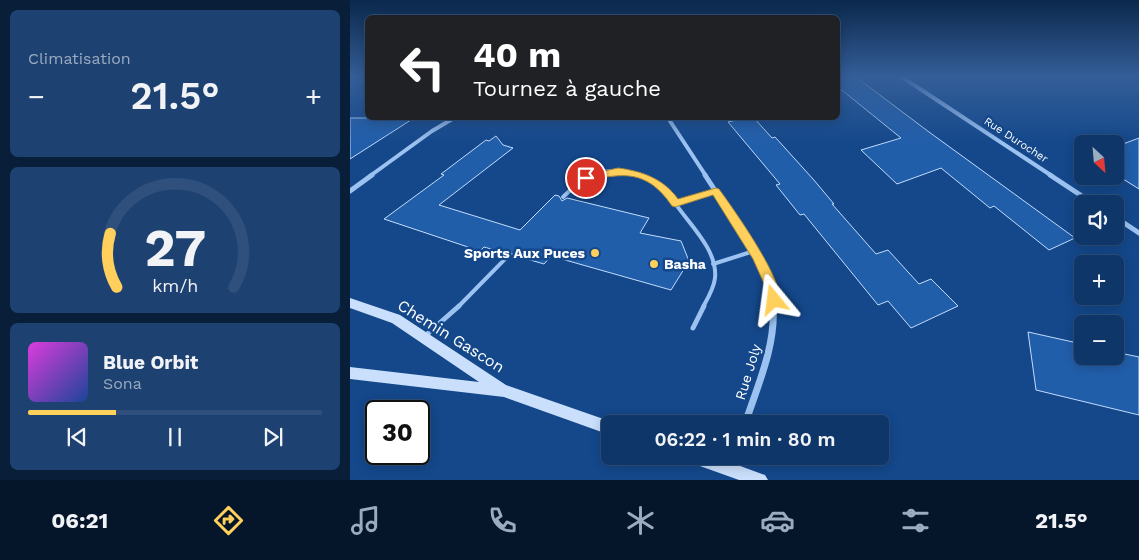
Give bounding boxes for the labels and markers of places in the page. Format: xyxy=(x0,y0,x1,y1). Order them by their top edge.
pin xyxy=(565,157,607,199)
place label: Sports Aux Puces xyxy=(464,245,586,261)
marker: Sports Aux Puces xyxy=(589,247,601,259)
place label: Basha xyxy=(664,256,707,272)
marker: Basha xyxy=(648,258,660,270)

